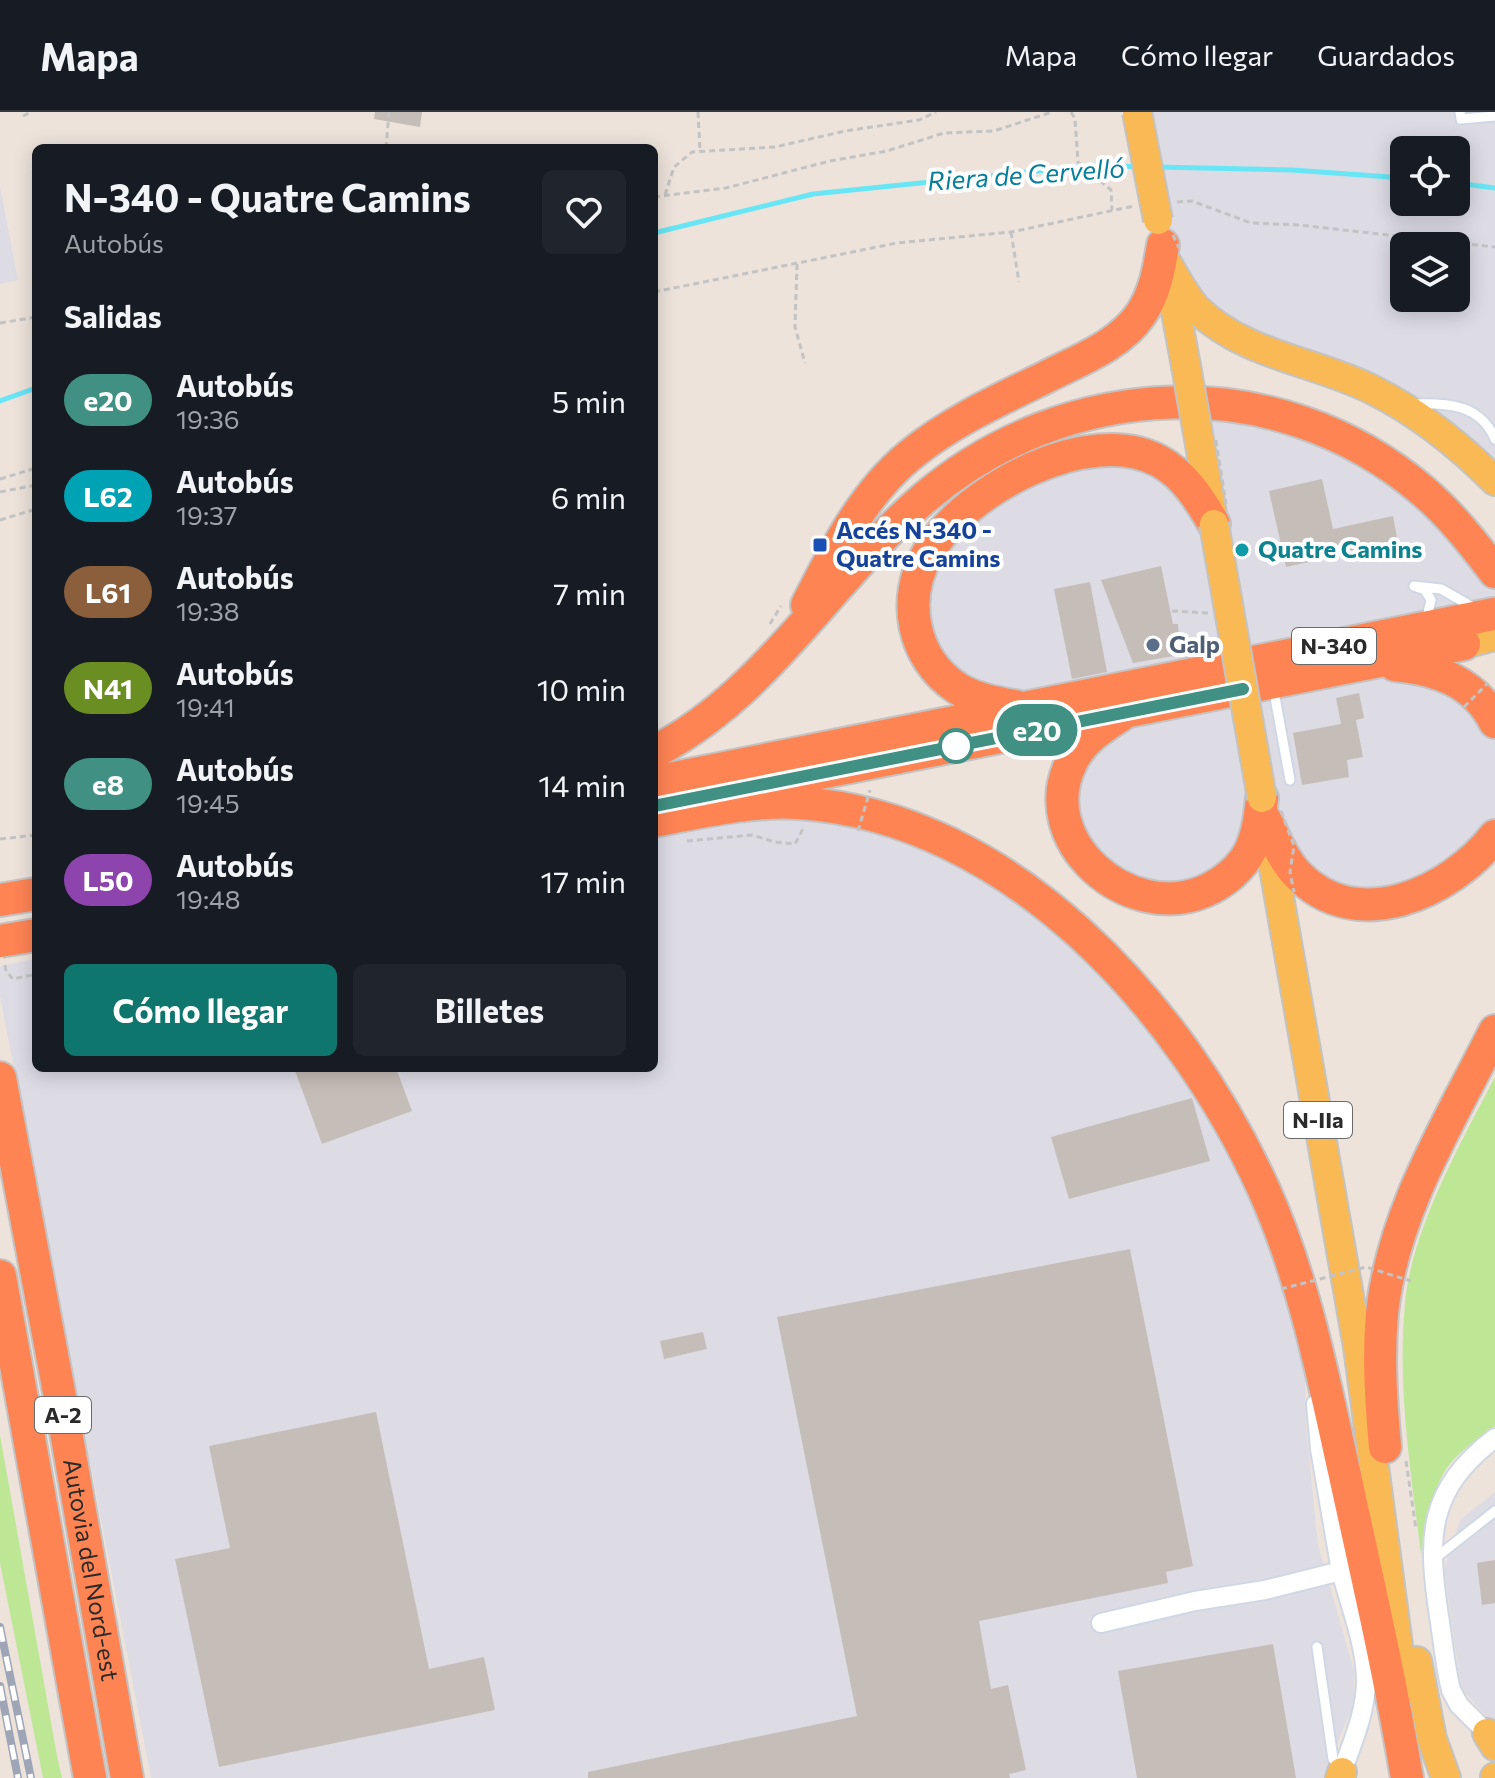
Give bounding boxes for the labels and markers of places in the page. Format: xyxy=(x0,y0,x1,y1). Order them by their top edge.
place label: Accés N-340 - Quatre Camins xyxy=(836,515,1001,572)
place label: Quatre Camins xyxy=(1258,534,1423,563)
marker: Accés N-340 - Quatre Camins xyxy=(811,536,829,554)
marker: Quatre Camins xyxy=(1233,541,1251,559)
place label: Galp xyxy=(1169,629,1220,658)
marker: Galp xyxy=(1144,636,1162,654)
unlabelled marker xyxy=(939,729,973,763)

